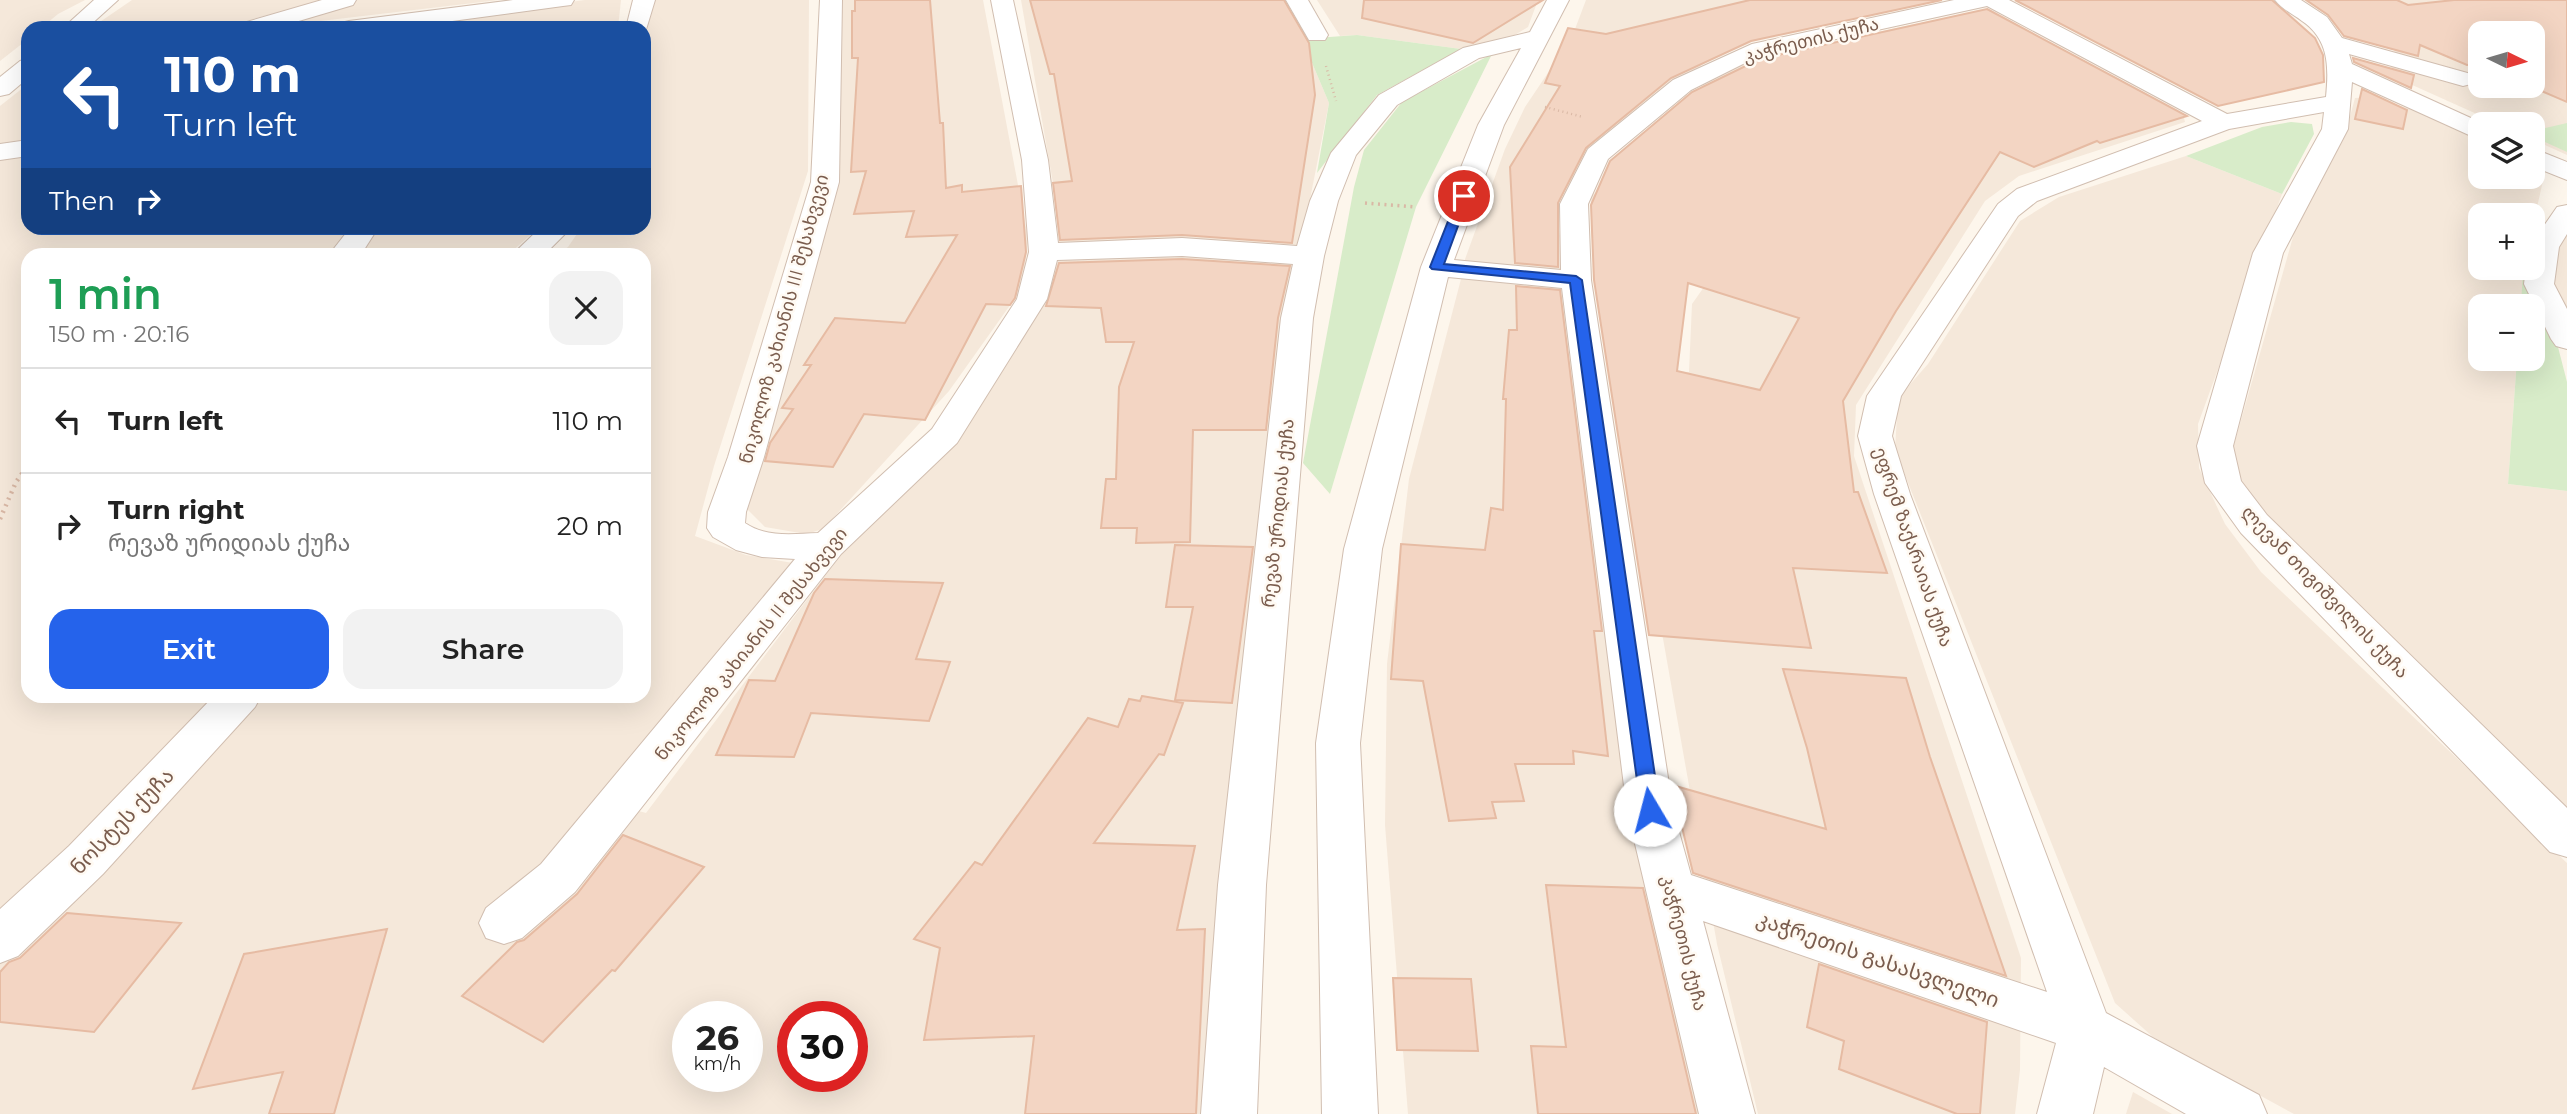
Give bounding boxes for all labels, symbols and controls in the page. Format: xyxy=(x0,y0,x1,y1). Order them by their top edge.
street label: კაჭრეთის ქუჩა xyxy=(1741,13,1881,67)
north arrow xyxy=(2468,21,2544,98)
map controls xyxy=(2468,21,2545,371)
text: 110 m xyxy=(164,45,301,104)
icon: left xyxy=(49,49,140,140)
text: Turn left xyxy=(164,105,298,144)
button: layers xyxy=(2468,112,2545,189)
pin xyxy=(1434,166,1494,226)
street label: ნიკოლოზ კახიანის III შესახვევი xyxy=(735,172,833,466)
icon: arrive xyxy=(1445,177,1483,215)
icon: right xyxy=(129,182,167,220)
text: Then xyxy=(49,185,115,217)
button: + xyxy=(2468,203,2545,280)
text: 1 min xyxy=(49,268,162,320)
button: close xyxy=(549,271,623,345)
button: − xyxy=(2468,294,2545,371)
text: 150 m · 20:16 xyxy=(49,320,189,348)
icon: left xyxy=(49,402,87,440)
text: Turn left xyxy=(108,405,224,437)
text: 110 m xyxy=(553,405,623,437)
street label: რევაზ ურიდიას ქუჩა xyxy=(1257,418,1299,608)
street label: ეფრემ ზაქარაიას ქუჩა xyxy=(1868,444,1958,650)
text: Turn right xyxy=(108,494,244,526)
street label: ლევან თიგიშვილის ქუჩა xyxy=(2237,501,2413,683)
icon: right xyxy=(49,507,87,545)
text: 20 m xyxy=(557,510,623,542)
street label: ნიკოლოზ კახიანის II შესახვევი xyxy=(650,523,852,765)
text: რევაზ ურიდიას ქუჩა xyxy=(108,529,350,557)
button: Exit xyxy=(49,609,329,689)
button: Share xyxy=(343,609,623,689)
street label: ნოსტეს ქუჩა xyxy=(65,763,179,879)
position arrow xyxy=(1613,773,1687,847)
street label: კაჭრეთის ქუჩა xyxy=(1657,873,1711,1013)
street label: კაჭრეთის გასასვლელი xyxy=(1753,906,2003,1013)
speed limit sign: 30 xyxy=(777,1001,868,1092)
text: 26 xyxy=(696,1016,739,1059)
text: km/h xyxy=(693,1053,742,1075)

